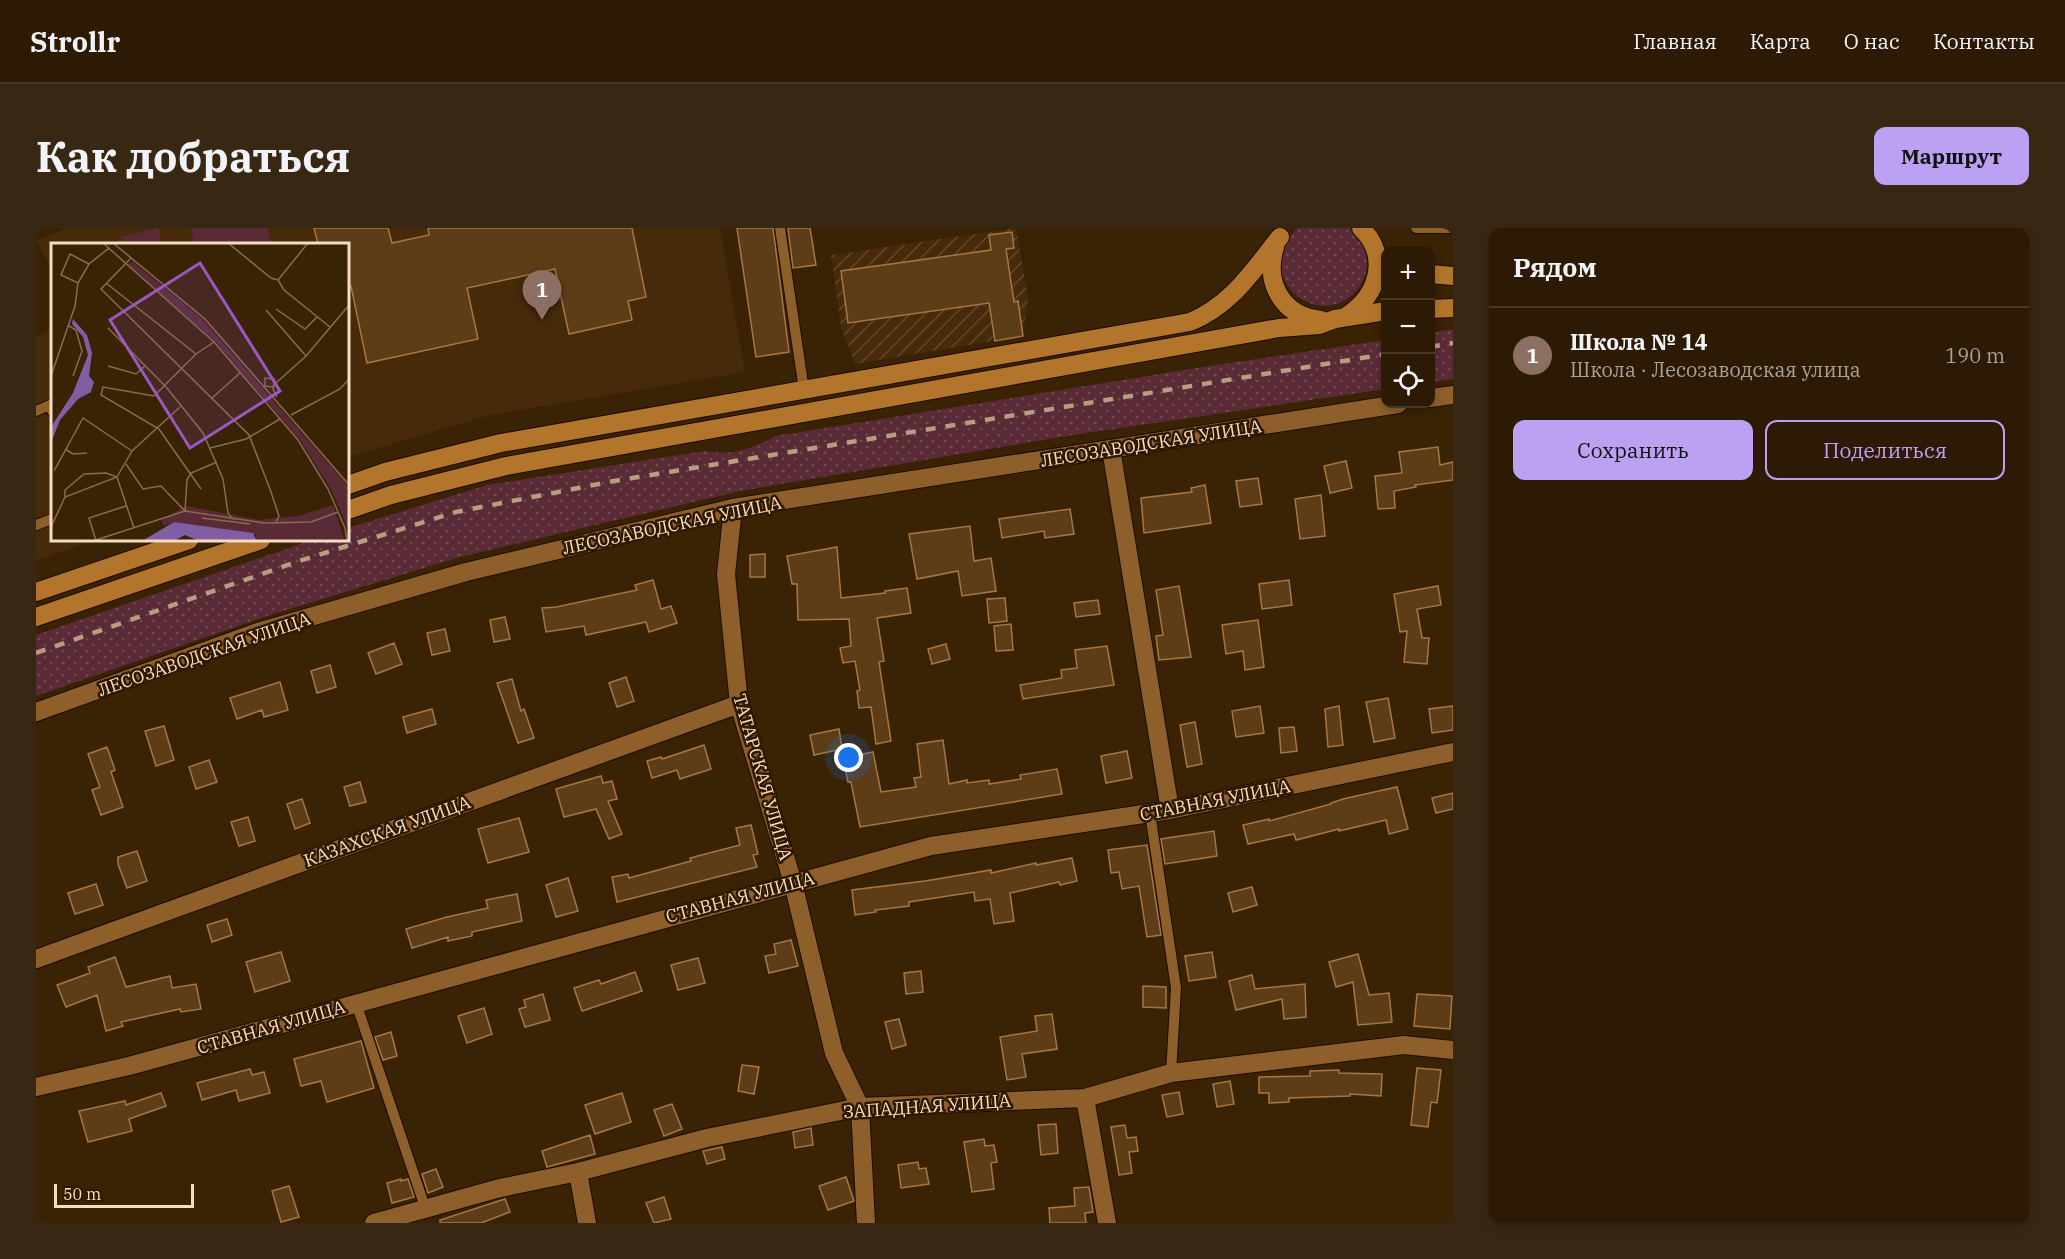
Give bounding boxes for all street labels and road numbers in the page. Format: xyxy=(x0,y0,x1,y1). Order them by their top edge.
street label: ЛЕСОЗАВОДСКАЯ УЛИЦА xyxy=(1039,414,1264,472)
street label: ЛЕСОЗАВОДСКАЯ УЛИЦА xyxy=(560,490,784,559)
street label: ЛЕСОЗАВОДСКАЯ УЛИЦА xyxy=(95,607,314,701)
street label: ТАТАРСКАЯ УЛИЦА xyxy=(728,691,798,864)
street label: СТАВНАЯ УЛИЦА xyxy=(1138,774,1293,826)
street label: КАЗАХСКАЯ УЛИЦА xyxy=(301,790,474,872)
street label: СТАВНАЯ УЛИЦА xyxy=(663,866,817,928)
street label: СТАВНАЯ УЛИЦА xyxy=(194,995,348,1059)
street label: ЗАПАДНАЯ УЛИЦА xyxy=(842,1089,1012,1123)

